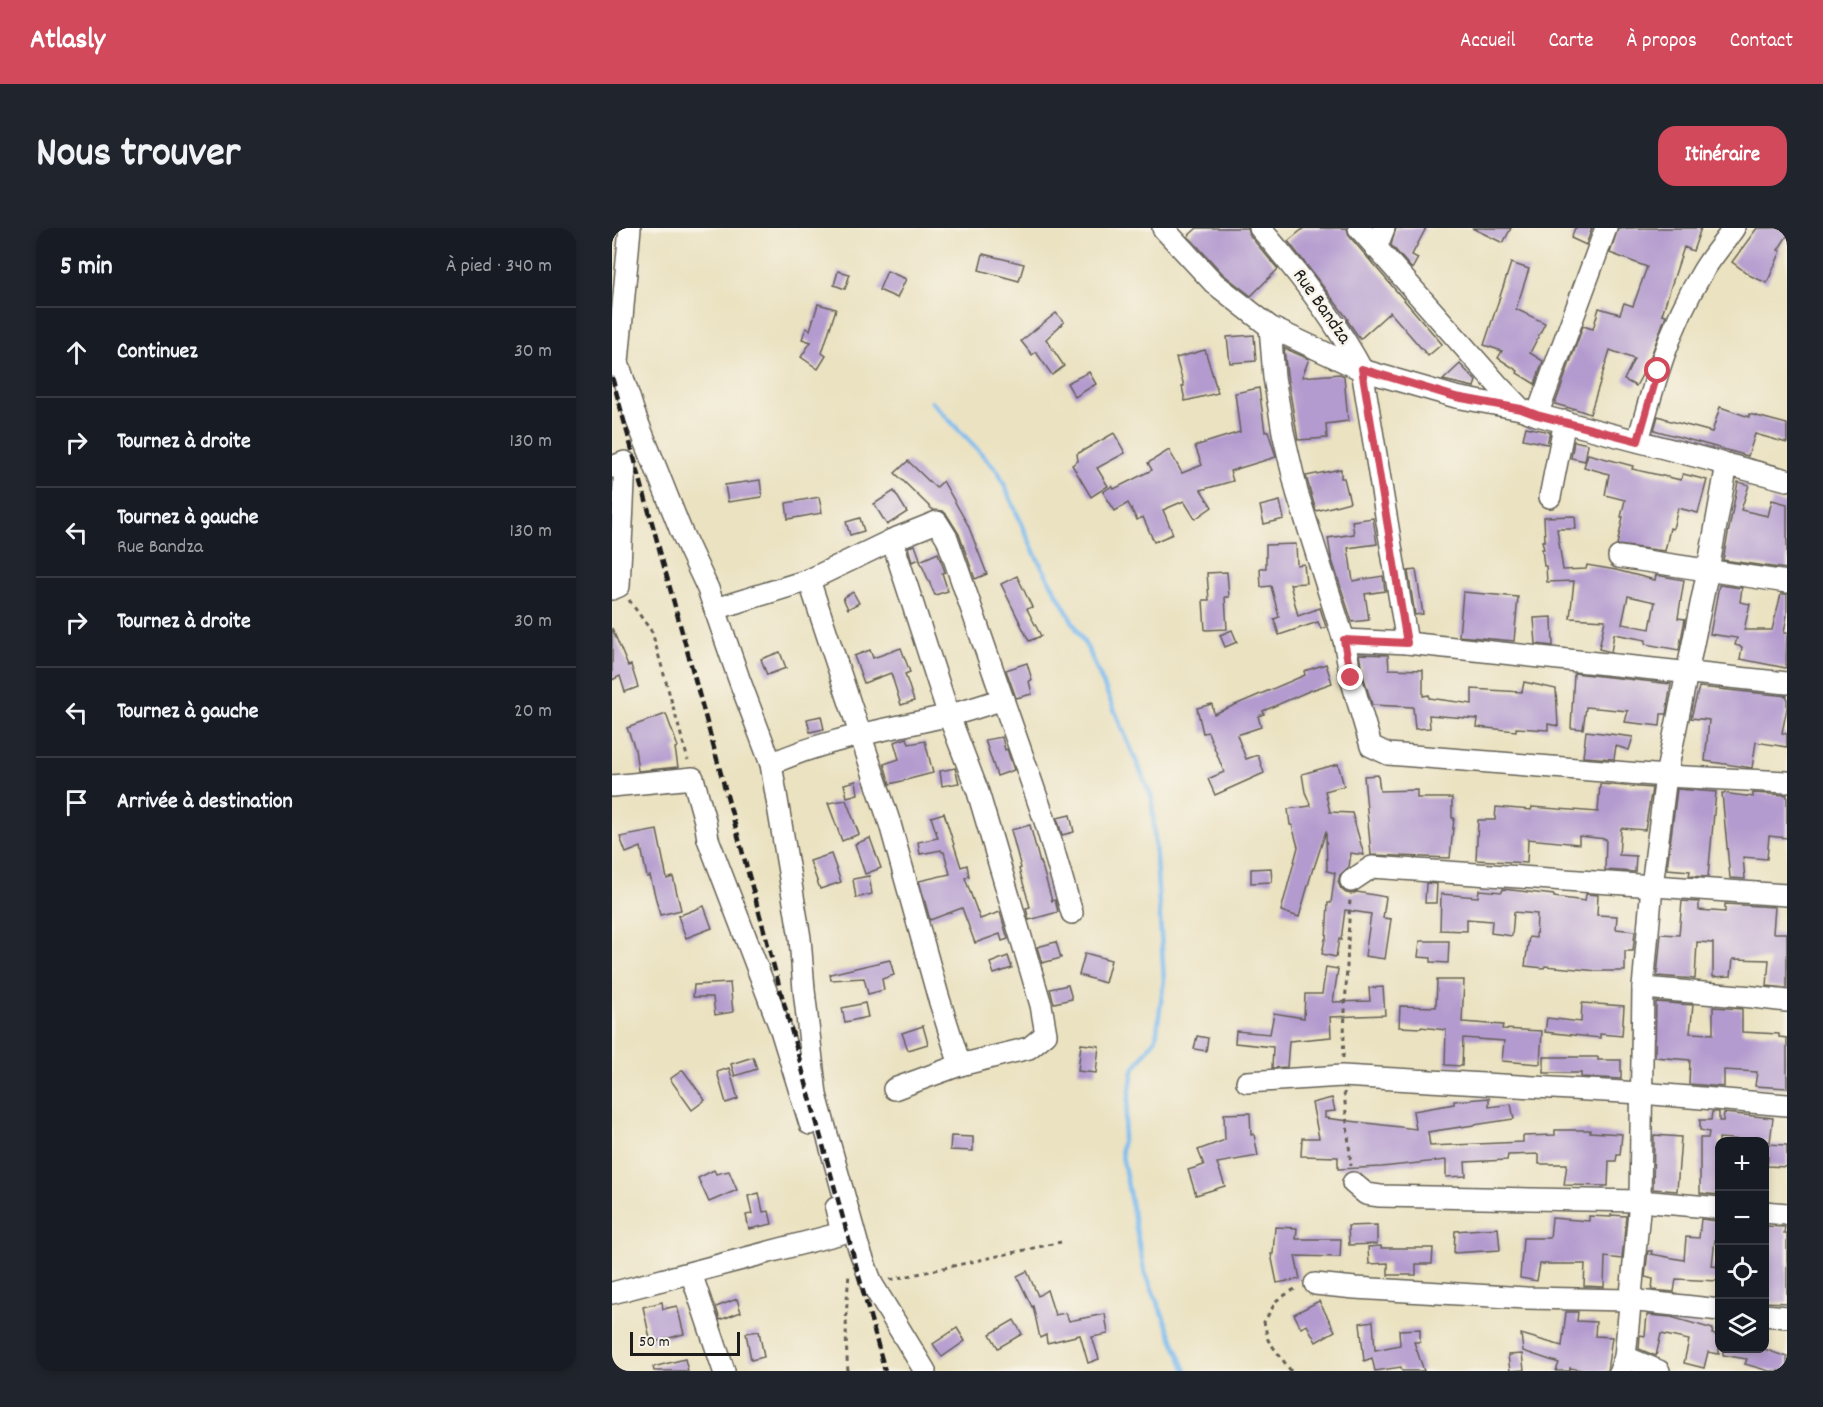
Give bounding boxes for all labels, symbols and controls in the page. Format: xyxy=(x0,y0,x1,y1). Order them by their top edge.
text: Atlasly xyxy=(30,22,105,62)
text: Accueil xyxy=(1460,27,1515,57)
text: Carte xyxy=(1548,27,1593,57)
text: À propos xyxy=(1626,27,1697,57)
text: Contact xyxy=(1730,27,1793,57)
text: Nous trouver xyxy=(36,126,240,186)
button: Itinéraire xyxy=(1658,126,1787,186)
text: 5 min xyxy=(60,249,113,286)
text: À pied · 340 m xyxy=(446,253,552,281)
street label: Rue Bandza xyxy=(1285,264,1358,351)
icon: ahead xyxy=(60,336,93,369)
text: Continuez xyxy=(117,337,198,368)
text: 30 m xyxy=(514,338,552,366)
route start xyxy=(1644,357,1670,383)
icon: right xyxy=(60,426,93,459)
text: Tournez à droite xyxy=(117,427,251,458)
text: 130 m xyxy=(510,428,552,456)
text: Tournez à gauche xyxy=(117,503,259,534)
icon: left xyxy=(60,516,93,549)
text: 130 m xyxy=(510,518,552,546)
text: Rue Bandza xyxy=(117,534,203,562)
icon: right xyxy=(60,606,93,639)
text: Tournez à droite xyxy=(117,607,251,638)
text: 30 m xyxy=(514,608,552,636)
route end xyxy=(1337,664,1363,690)
icon: left xyxy=(60,696,93,729)
text: Tournez à gauche xyxy=(117,697,259,728)
text: 20 m xyxy=(514,698,552,726)
icon: arrive xyxy=(60,786,93,819)
text: Arrivée à destination xyxy=(117,787,293,818)
map controls xyxy=(1715,1137,1769,1353)
button: + xyxy=(1715,1137,1769,1191)
button: − xyxy=(1715,1191,1769,1245)
button: locate xyxy=(1715,1245,1769,1299)
button: layers xyxy=(1715,1299,1769,1353)
scale bar xyxy=(630,1329,740,1356)
text: 50 m xyxy=(639,1331,670,1354)

